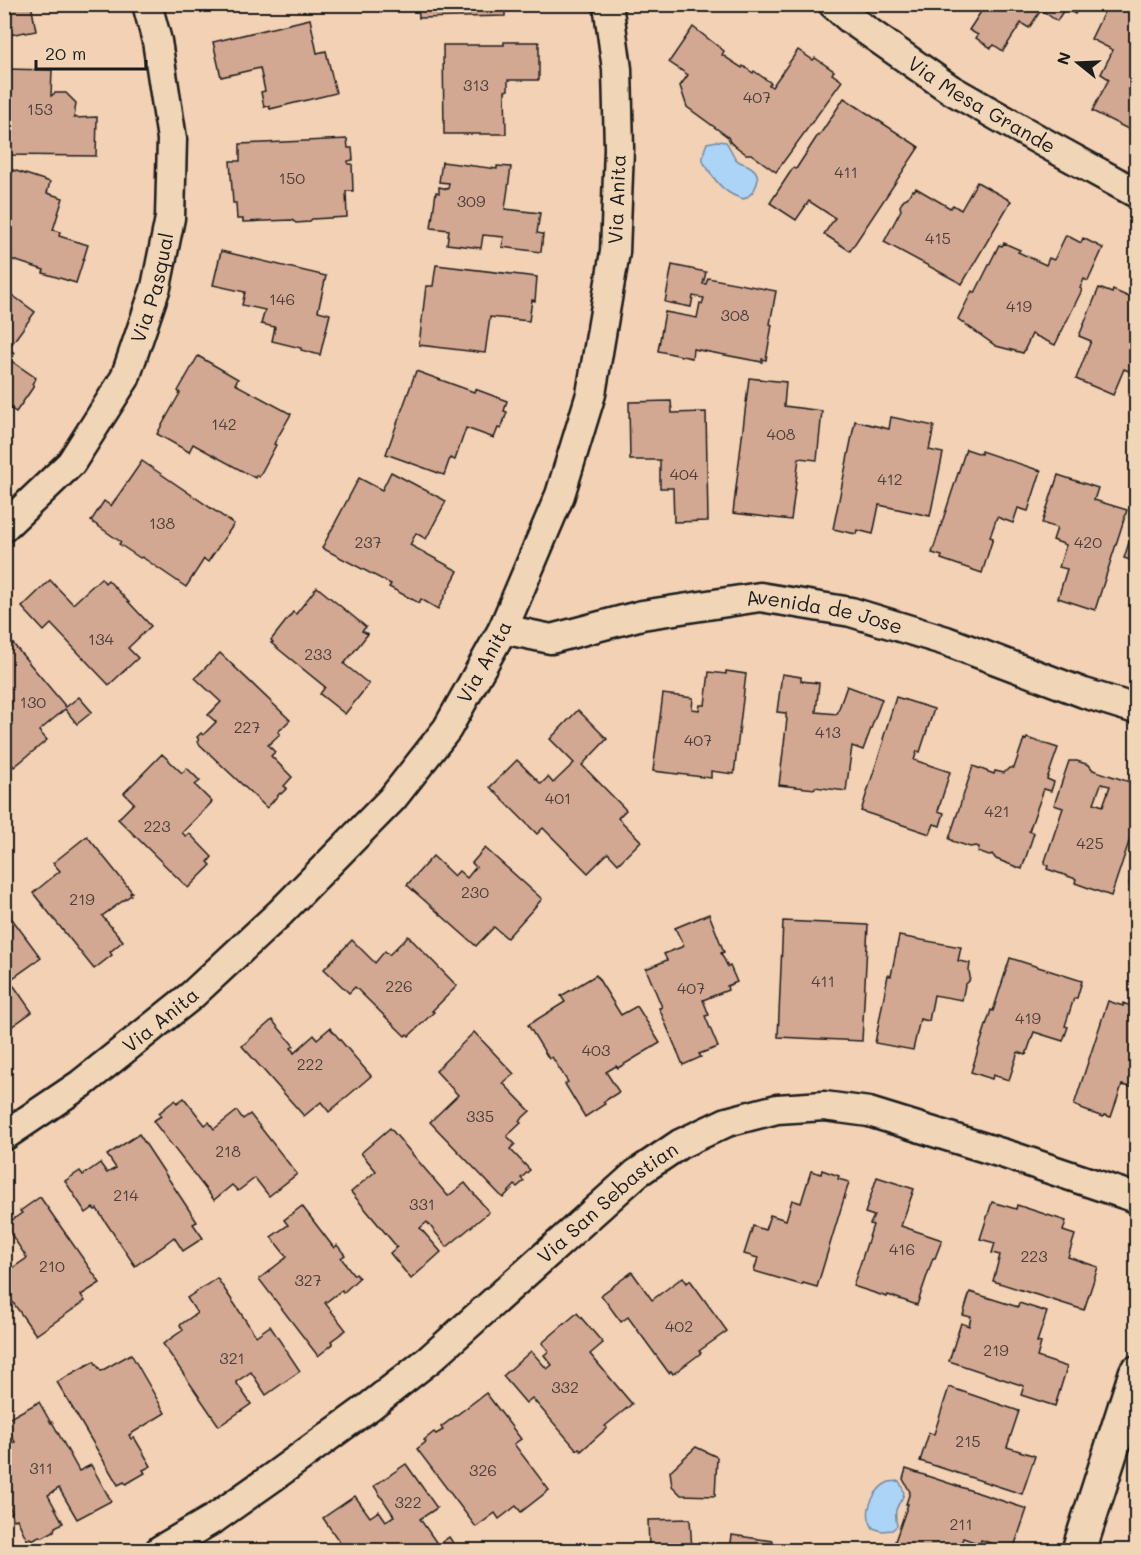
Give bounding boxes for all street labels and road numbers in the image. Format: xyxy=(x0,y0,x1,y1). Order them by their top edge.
street label: Via Mesa Grande xyxy=(903,49,1061,159)
street label: Via Anita xyxy=(601,154,631,245)
street label: Via Pasqual xyxy=(124,230,179,346)
street label: Avenida de Jose xyxy=(744,583,906,639)
street label: Via Anita xyxy=(450,617,517,707)
street label: Via Anita xyxy=(117,981,204,1058)
street label: Via San Sebastian xyxy=(531,1135,682,1268)

